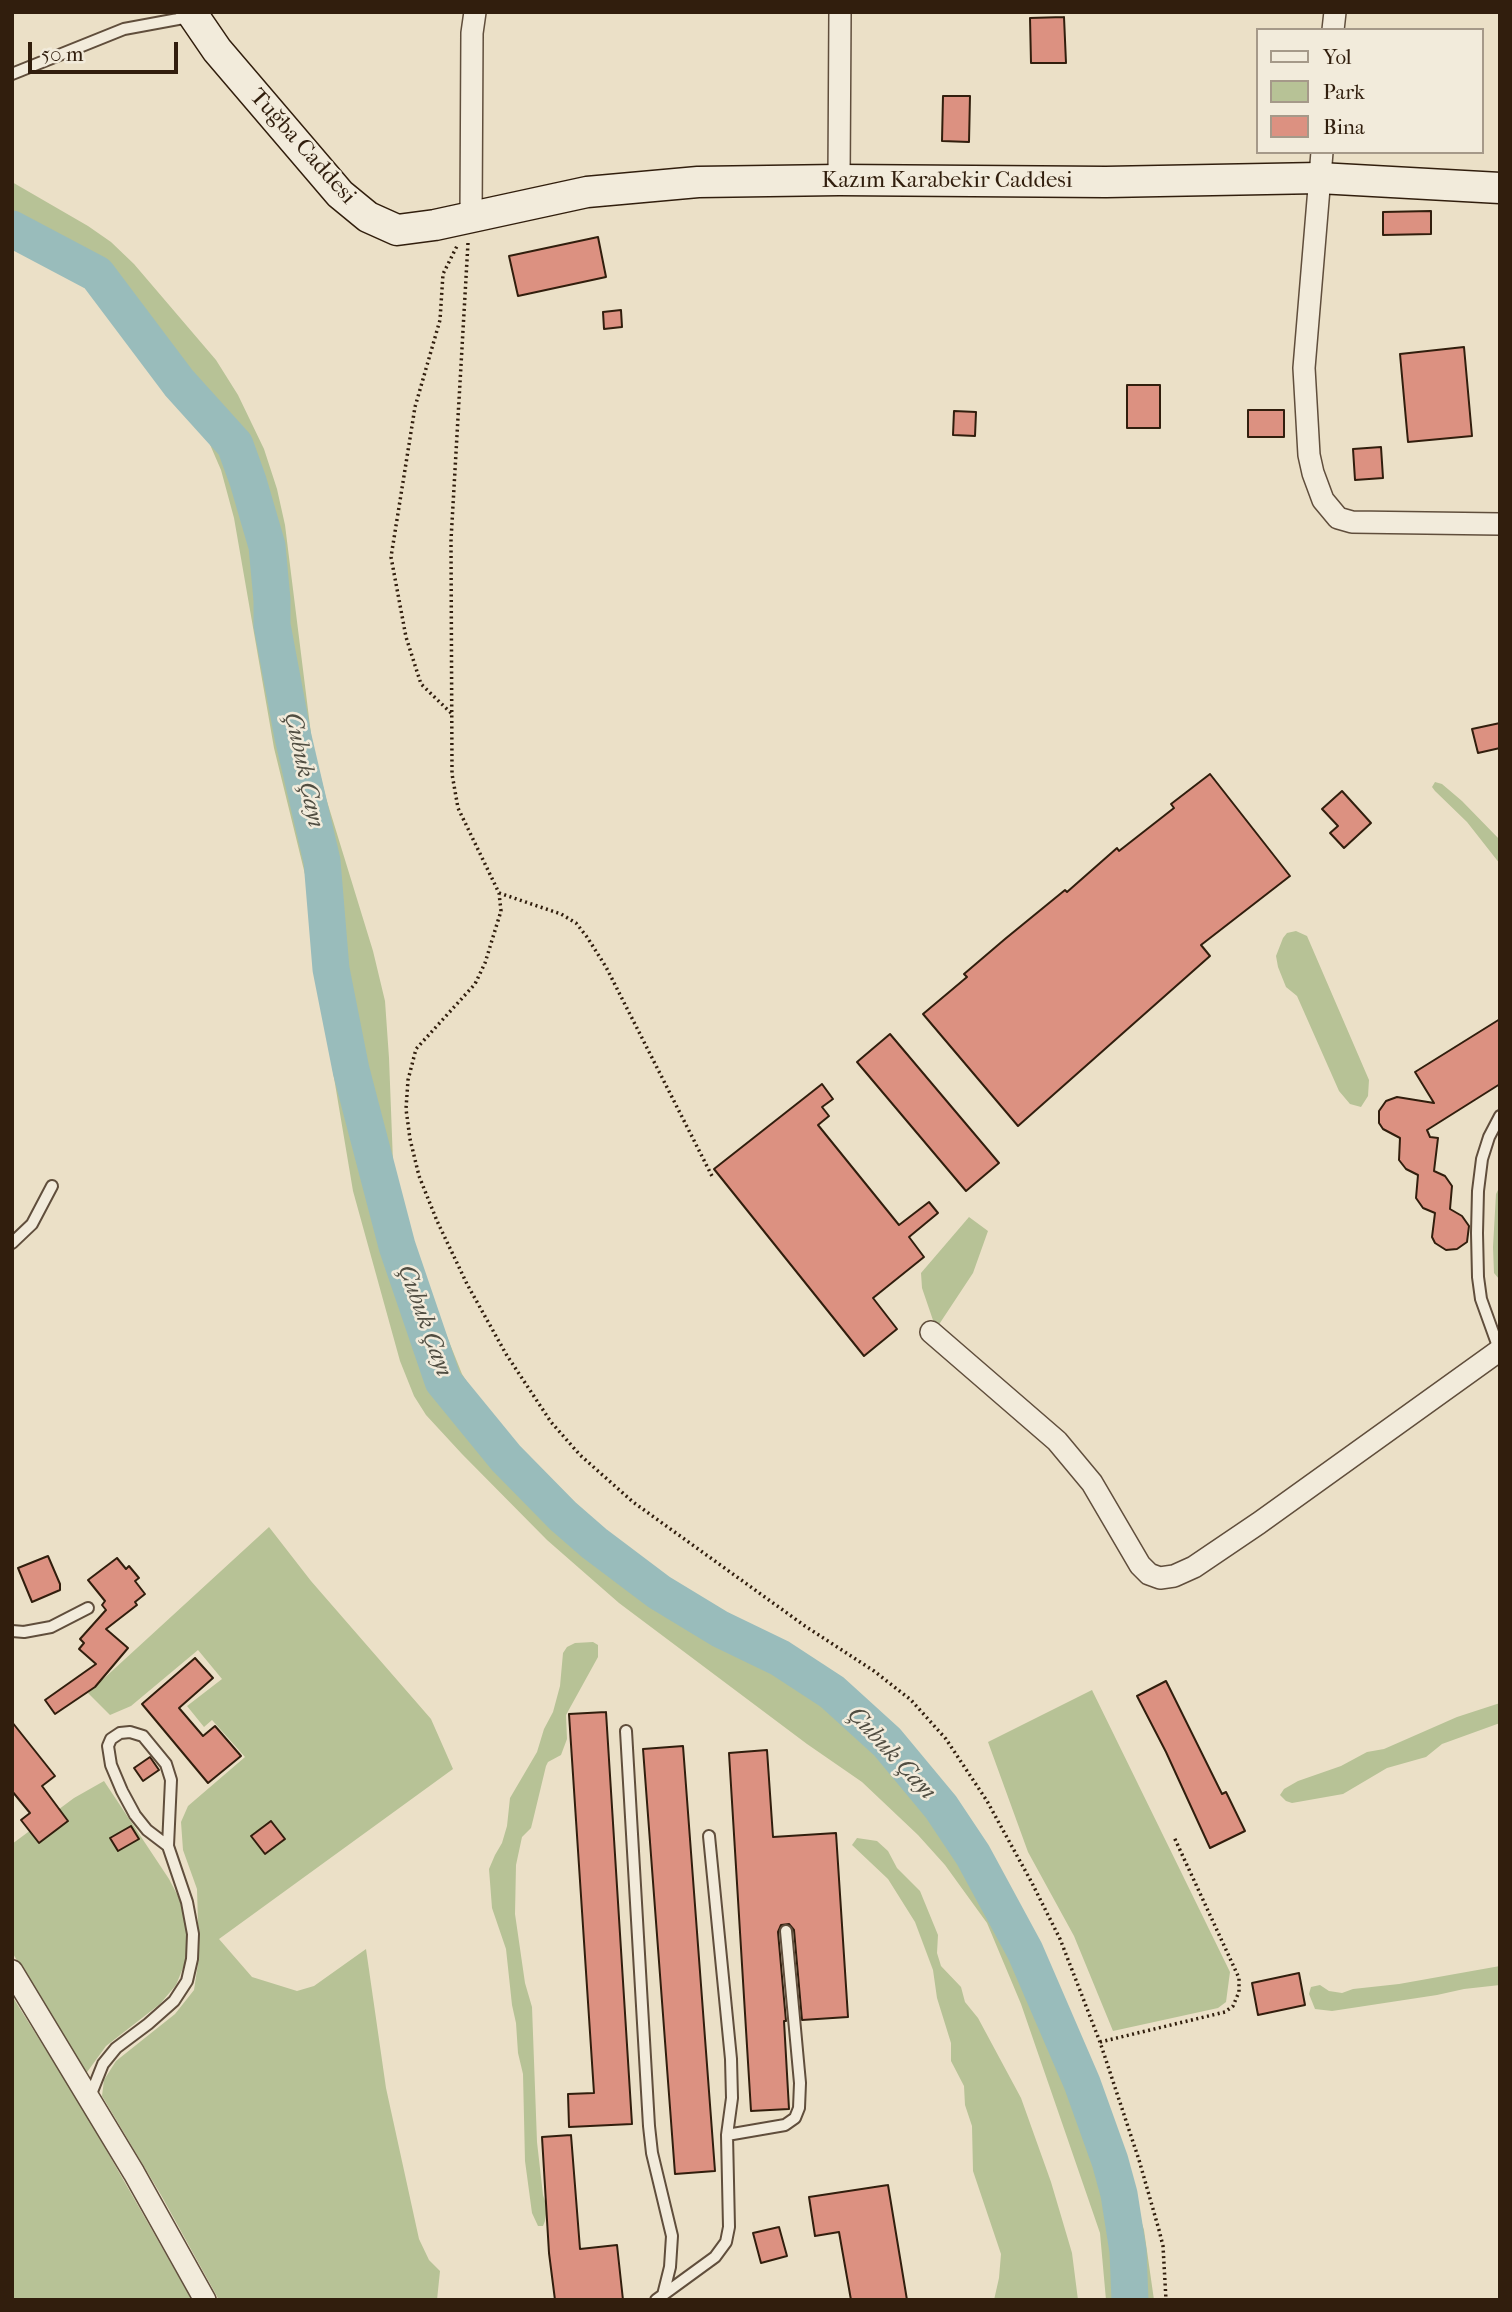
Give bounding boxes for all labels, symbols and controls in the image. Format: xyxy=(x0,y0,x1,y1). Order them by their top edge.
scale bar xyxy=(32,28,182,72)
legend xyxy=(1256,28,1484,154)
text: 50 m xyxy=(41,42,84,66)
text: Yol xyxy=(1323,45,1352,69)
text: Park xyxy=(1323,80,1365,104)
street label: Tuğba Caddesi xyxy=(243,84,361,210)
text: Bina xyxy=(1323,115,1365,139)
street label: Kazım Karabekir Caddesi xyxy=(821,167,1073,195)
water label: Çubuk Çayı xyxy=(277,710,329,830)
water label: Çubuk Çayı xyxy=(391,1261,457,1381)
water label: Çubuk Çayı xyxy=(841,1701,941,1807)

